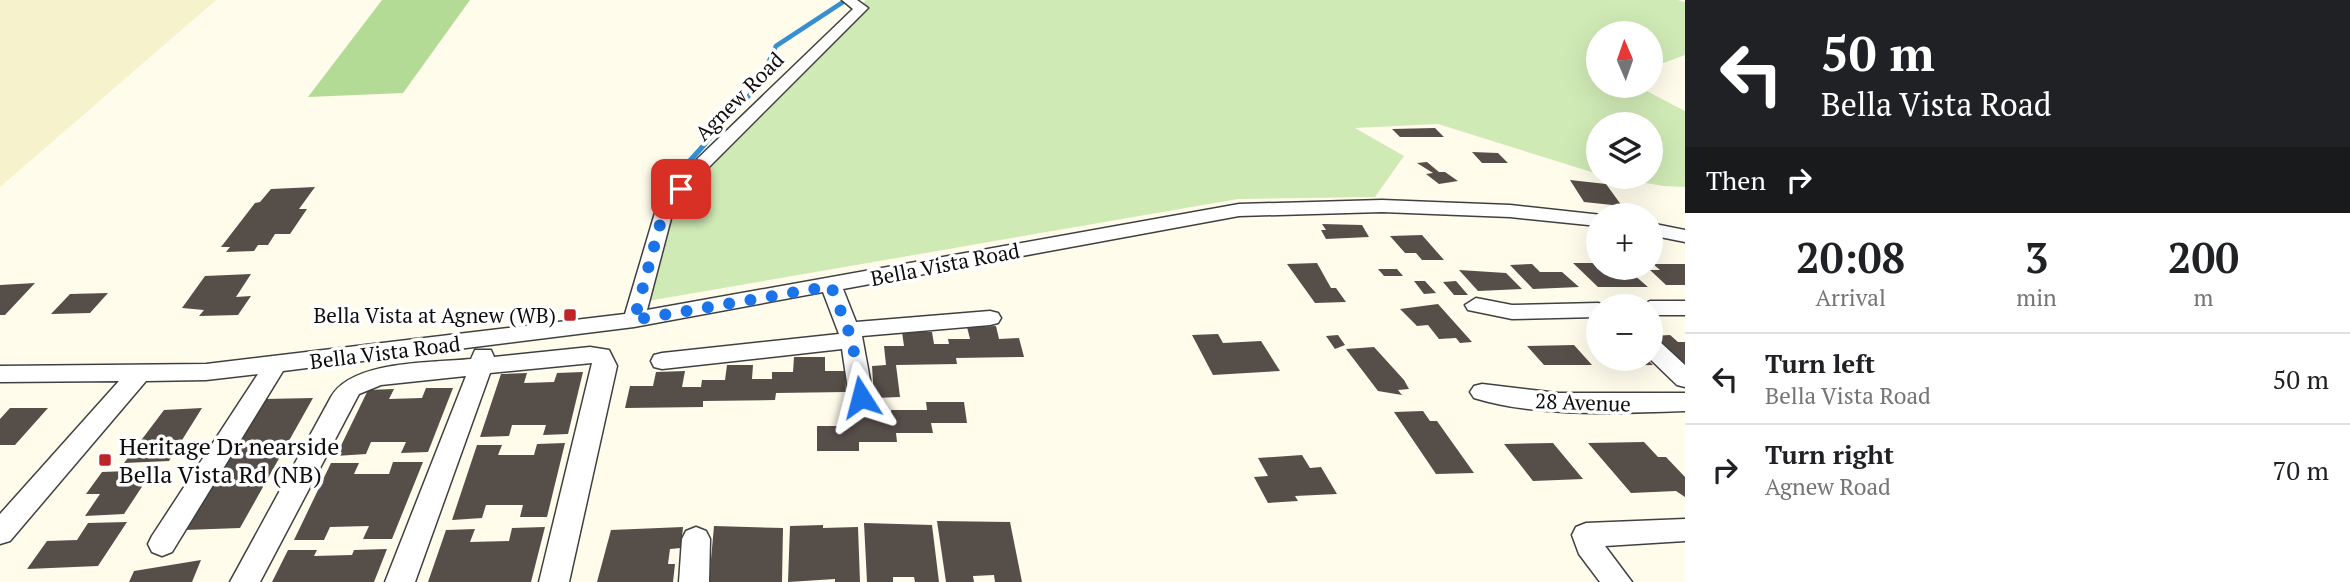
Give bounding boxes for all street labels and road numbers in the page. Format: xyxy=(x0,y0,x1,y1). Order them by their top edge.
street label: Agnew Road xyxy=(688,45,790,147)
street label: Bella Vista Road xyxy=(868,236,1022,292)
street label: Bella Vista Road xyxy=(308,329,462,375)
street label: 28 Avenue xyxy=(1535,386,1631,418)

